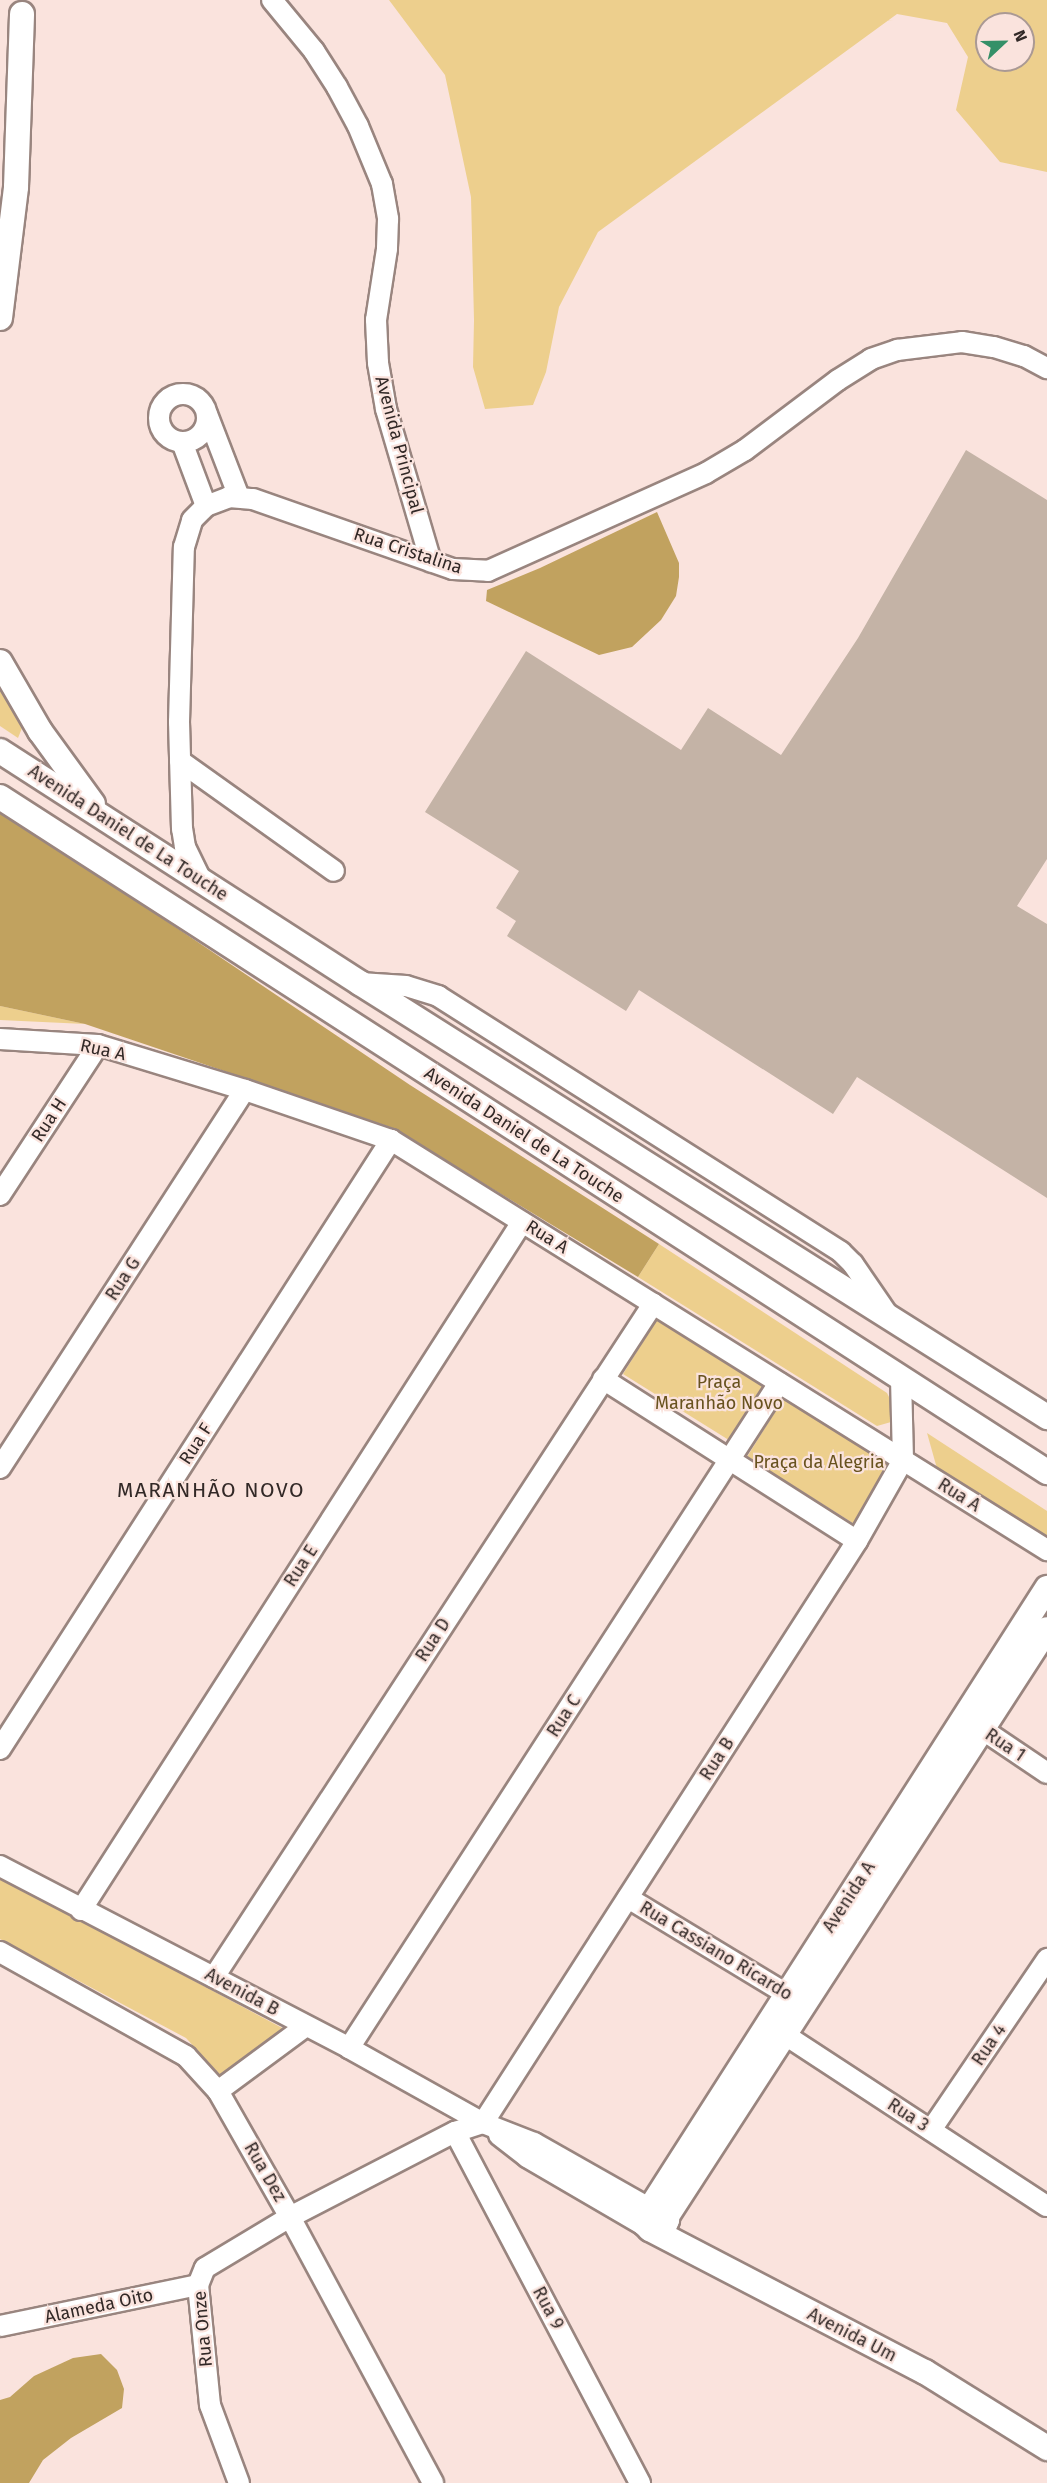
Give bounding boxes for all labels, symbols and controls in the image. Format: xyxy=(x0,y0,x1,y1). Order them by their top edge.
north arrow xyxy=(975,12,1035,72)
text: N xyxy=(1010,27,1031,44)
street label: Avenida Principal xyxy=(370,374,428,516)
street label: Rua Cristalina xyxy=(351,523,465,579)
street label: Avenida Daniel de La Touche xyxy=(24,760,232,906)
street label: Rua A xyxy=(78,1035,128,1065)
street label: Avenida Daniel de La Touche xyxy=(420,1062,628,1208)
street label: Rua H xyxy=(27,1094,71,1146)
street label: Rua A xyxy=(522,1216,572,1258)
street label: Rua G xyxy=(101,1253,145,1305)
park label: Praça Maranhão Novo xyxy=(655,1372,783,1414)
street label: Rua F xyxy=(175,1419,217,1469)
park label: Praça da Alegria xyxy=(753,1451,885,1473)
street label: Rua A xyxy=(934,1474,984,1516)
district label: MARANHÃO NOVO xyxy=(117,1477,305,1503)
street label: Rua E xyxy=(280,1541,322,1591)
street label: Rua D xyxy=(411,1614,455,1666)
street label: Rua C xyxy=(542,1691,586,1741)
street label: Rua 1 xyxy=(981,1724,1029,1766)
street label: Rua B xyxy=(695,1733,739,1785)
street label: Avenida A xyxy=(818,1857,880,1937)
street label: Rua Cassiano Ricardo xyxy=(636,1897,796,2005)
street label: Avenida B xyxy=(201,1963,283,2021)
street label: Rua 4 xyxy=(967,2020,1011,2070)
street label: Rua 3 xyxy=(883,2094,933,2136)
street label: Rua Dez xyxy=(239,2138,291,2206)
street label: Rua 9 xyxy=(528,2283,568,2333)
street label: Alameda Oito xyxy=(43,2284,155,2328)
street label: Rua Onze xyxy=(189,2290,217,2368)
street label: Avenida Um xyxy=(804,2303,900,2367)

